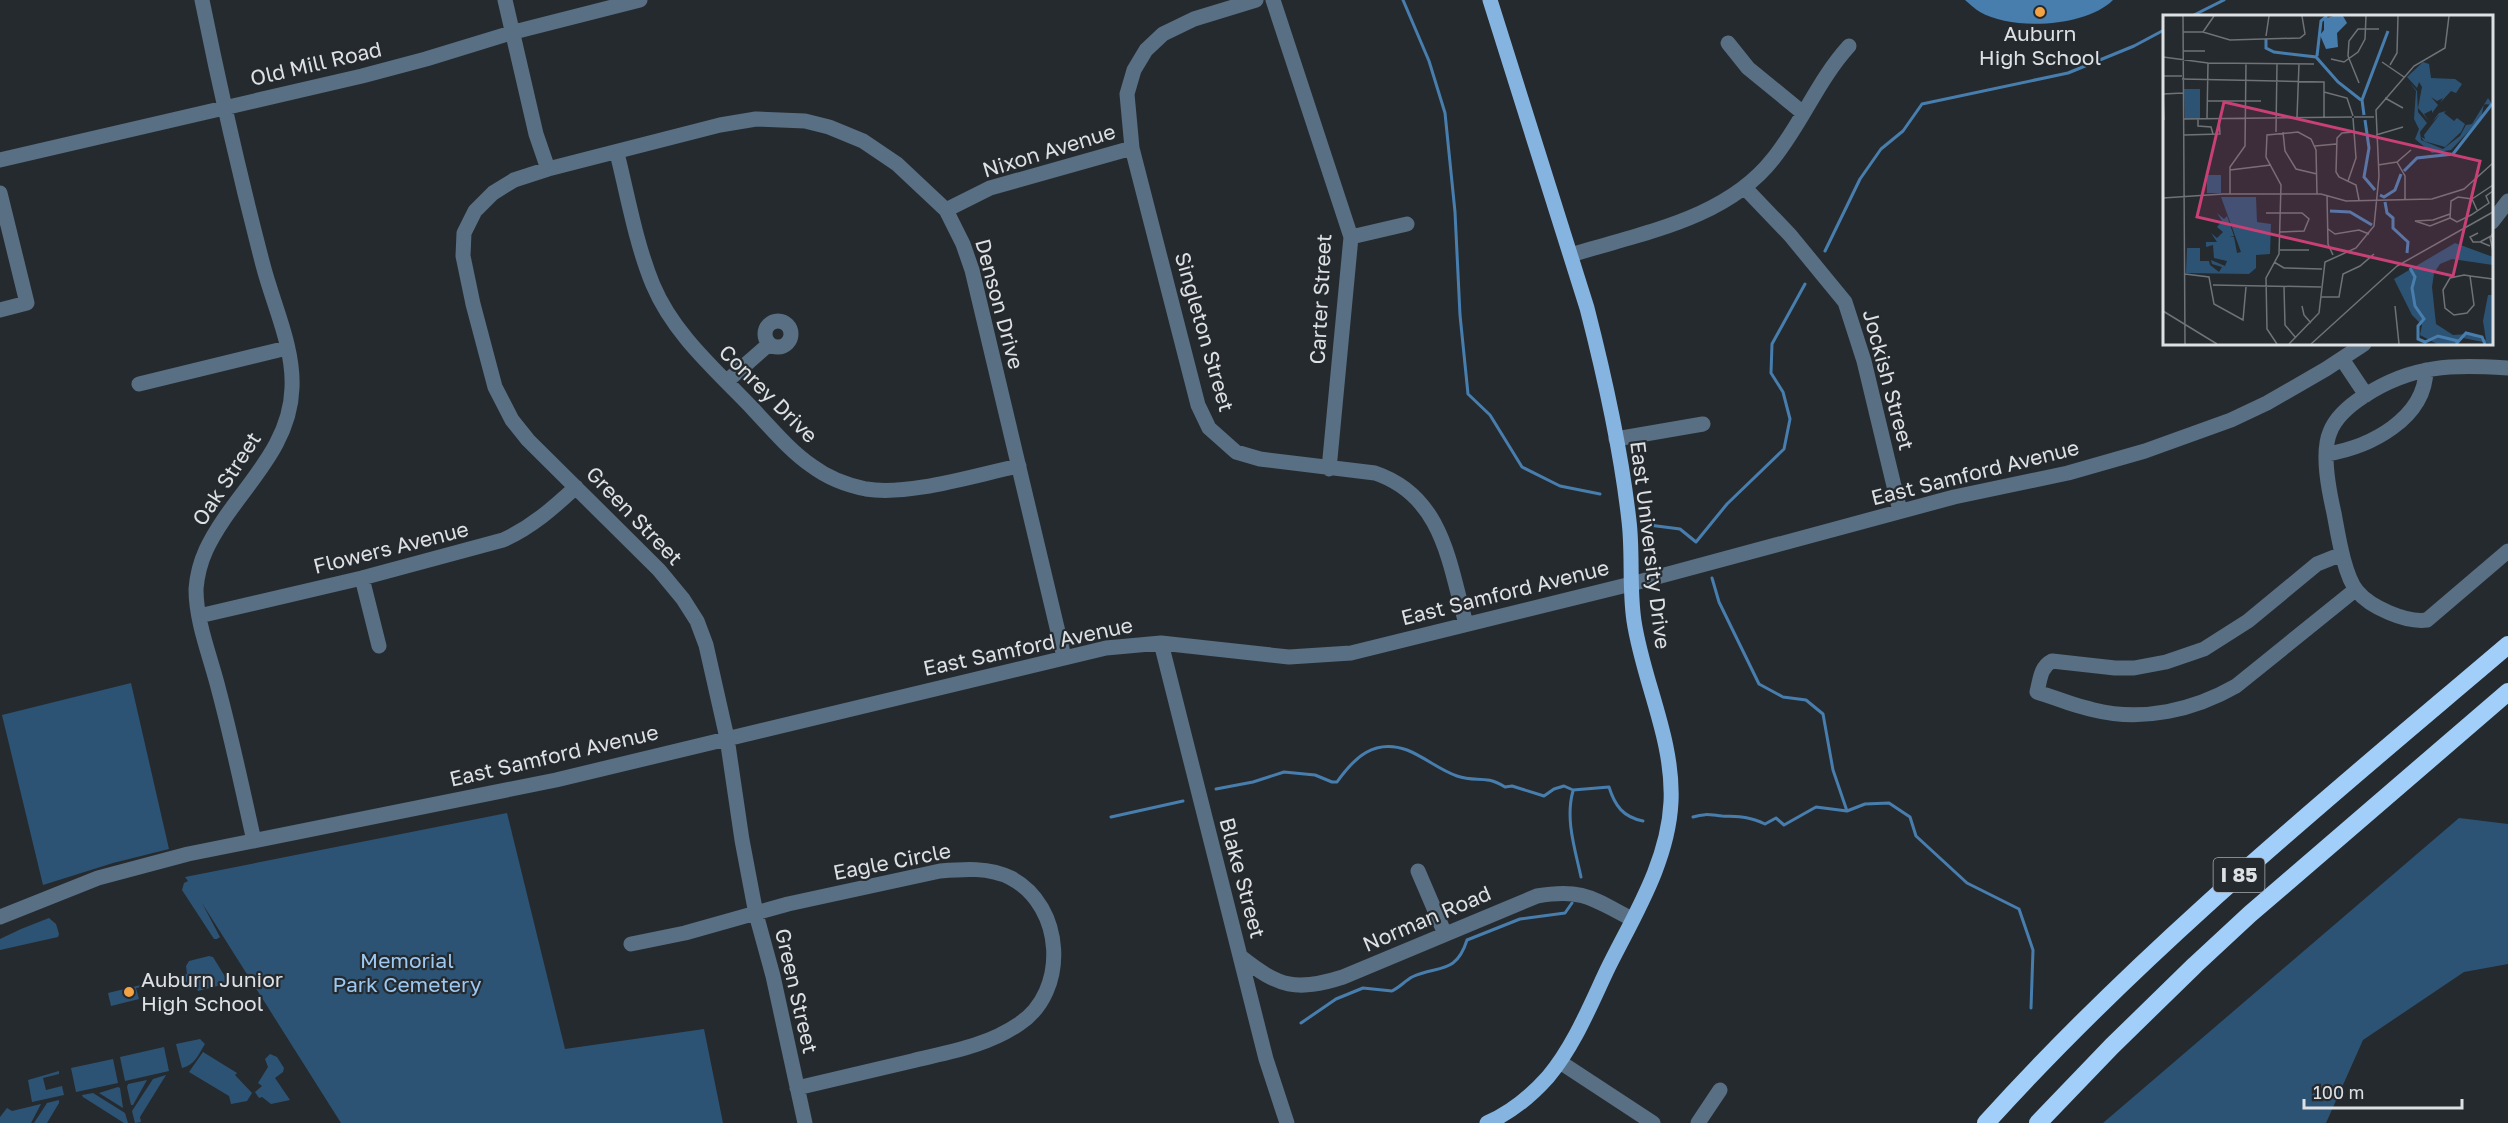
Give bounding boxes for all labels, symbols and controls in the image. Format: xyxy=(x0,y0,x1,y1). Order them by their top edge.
marker: Auburn High School xyxy=(2033,5,2047,19)
inset map xyxy=(2163,15,2493,345)
place label: Auburn High School xyxy=(1979,20,2101,70)
street label: Old Mill Road xyxy=(248,35,384,91)
street label: Nixon Avenue xyxy=(979,117,1118,183)
street label: Carter Street xyxy=(1304,233,1336,365)
street label: Denson Drive xyxy=(970,236,1030,372)
street label: Singleton Street xyxy=(1170,249,1240,415)
street label: Jockish Street xyxy=(1858,307,1920,453)
street label: Conrey Drive xyxy=(714,339,823,448)
street label: Oak Street xyxy=(186,427,266,530)
street label: East Samford Avenue xyxy=(1868,434,2081,510)
street label: East University Drive xyxy=(1625,439,1677,650)
street label: Green Street xyxy=(581,460,688,570)
street label: Flowers Avenue xyxy=(310,515,471,579)
street label: East Samford Avenue xyxy=(1398,554,1611,630)
street label: East Samford Avenue xyxy=(921,611,1135,681)
street label: East Samford Avenue xyxy=(447,718,661,792)
street label: Blake Street xyxy=(1214,815,1272,941)
street label: Eagle Circle xyxy=(831,837,953,885)
road number: I 85 xyxy=(2214,858,2264,892)
street label: Norman Road xyxy=(1359,879,1495,957)
street label: Green Street xyxy=(770,926,824,1056)
park label: Memorial Park Cemetery xyxy=(332,947,482,997)
place label: Auburn Junior High School xyxy=(141,966,283,1016)
marker: Auburn Junior High School xyxy=(122,985,136,999)
scale bar xyxy=(2304,1072,2462,1110)
text: 100 m xyxy=(2313,1081,2364,1103)

